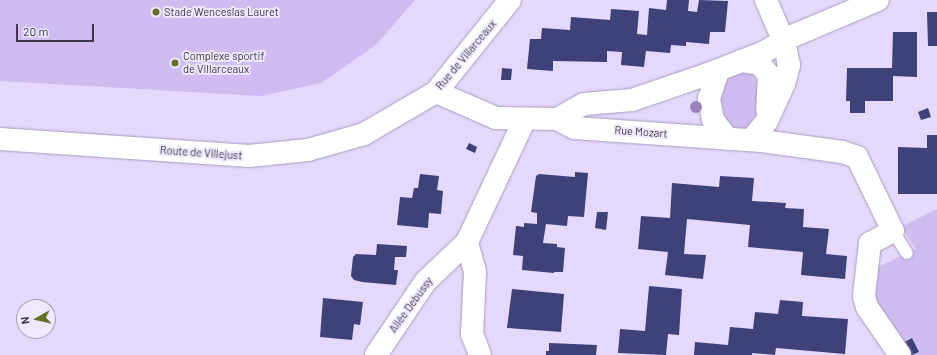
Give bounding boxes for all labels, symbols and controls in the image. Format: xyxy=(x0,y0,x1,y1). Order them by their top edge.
place label: Stade Wenceslas Lauret xyxy=(164,5,279,19)
marker: Stade Wenceslas Lauret xyxy=(151,7,161,17)
scale bar xyxy=(18,16,96,42)
street label: Rue de Villarceaux xyxy=(433,17,499,93)
text: 20 m xyxy=(23,24,49,38)
place label: Complexe sportif de Villarceaux xyxy=(183,50,264,76)
marker: Complexe sportif de Villarceaux xyxy=(170,58,180,68)
street label: Rue Mozart xyxy=(614,124,668,140)
street label: Route de Villejust xyxy=(159,144,243,162)
street label: Allée Debussy xyxy=(386,275,436,335)
north arrow xyxy=(16,299,56,339)
text: N xyxy=(18,316,32,325)

